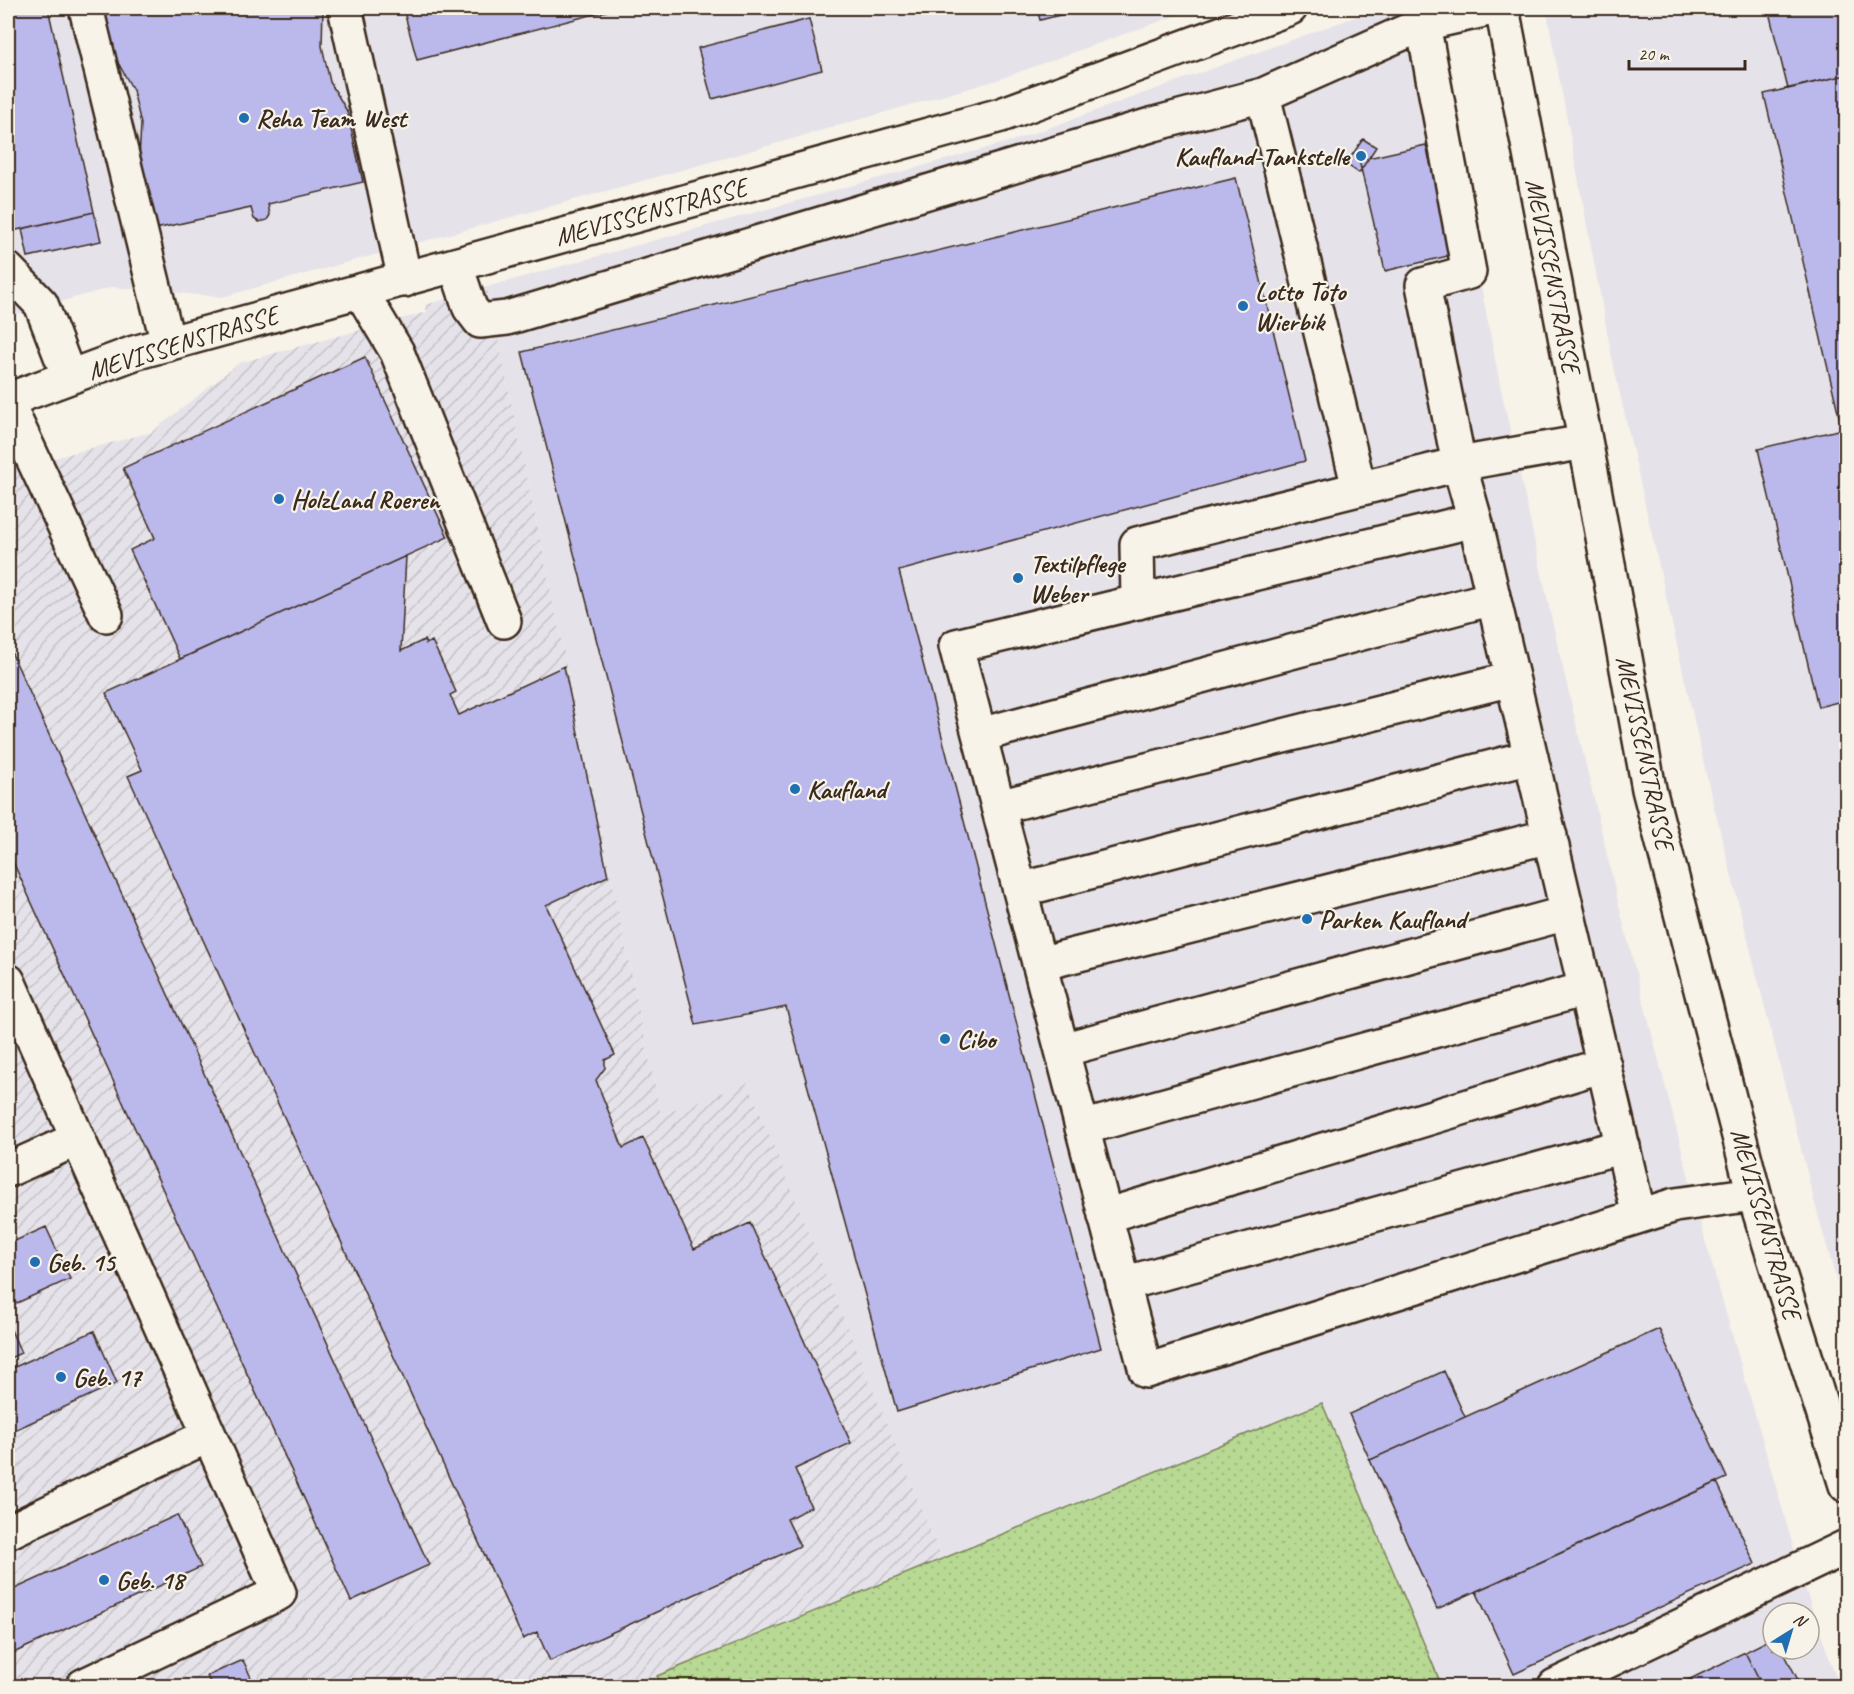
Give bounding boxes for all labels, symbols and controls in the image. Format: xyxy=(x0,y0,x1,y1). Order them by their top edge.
scale bar xyxy=(1629,33,1744,71)
text: 20 m xyxy=(1638,43,1671,65)
place label: Reha Team West xyxy=(256,102,408,135)
marker: Reha Team West xyxy=(237,111,251,125)
place label: Kaufland-Tankstelle xyxy=(1175,140,1351,173)
marker: Kaufland-Tankstelle xyxy=(1354,149,1368,163)
street label: MEVISSENSTRASSE xyxy=(551,170,754,253)
street label: MEVISSENSTRASSE xyxy=(1518,176,1589,380)
place label: Lotto Toto Wierbik xyxy=(1255,275,1347,338)
street label: MEVISSENSTRASSE xyxy=(84,297,286,388)
marker: Lotto Toto Wierbik xyxy=(1236,299,1250,313)
place label: HolzLand Roeren xyxy=(291,483,441,516)
marker: HolzLand Roeren xyxy=(272,492,286,506)
place label: Textilpflege Weber xyxy=(1030,547,1126,610)
marker: Textilpflege Weber xyxy=(1011,571,1025,585)
street label: MEVISSENSTRASSE xyxy=(1608,653,1682,857)
place label: Kaufland xyxy=(807,773,890,806)
marker: Kaufland xyxy=(788,782,802,796)
place label: Parken Kaufland xyxy=(1319,903,1470,936)
marker: Parken Kaufland xyxy=(1300,912,1314,926)
place label: Cibo xyxy=(957,1023,998,1056)
marker: Cibo xyxy=(938,1032,952,1046)
street label: MEVISSENSTRASSE xyxy=(1723,1125,1810,1327)
place label: Geb. 15 xyxy=(47,1246,117,1279)
marker: Geb. 15 xyxy=(28,1255,42,1269)
place label: Geb. 17 xyxy=(73,1361,143,1394)
marker: Geb. 17 xyxy=(54,1370,68,1384)
place label: Geb. 18 xyxy=(116,1564,187,1597)
marker: Geb. 18 xyxy=(97,1573,111,1587)
north arrow xyxy=(1761,1601,1821,1661)
text: N xyxy=(1789,1609,1812,1633)

